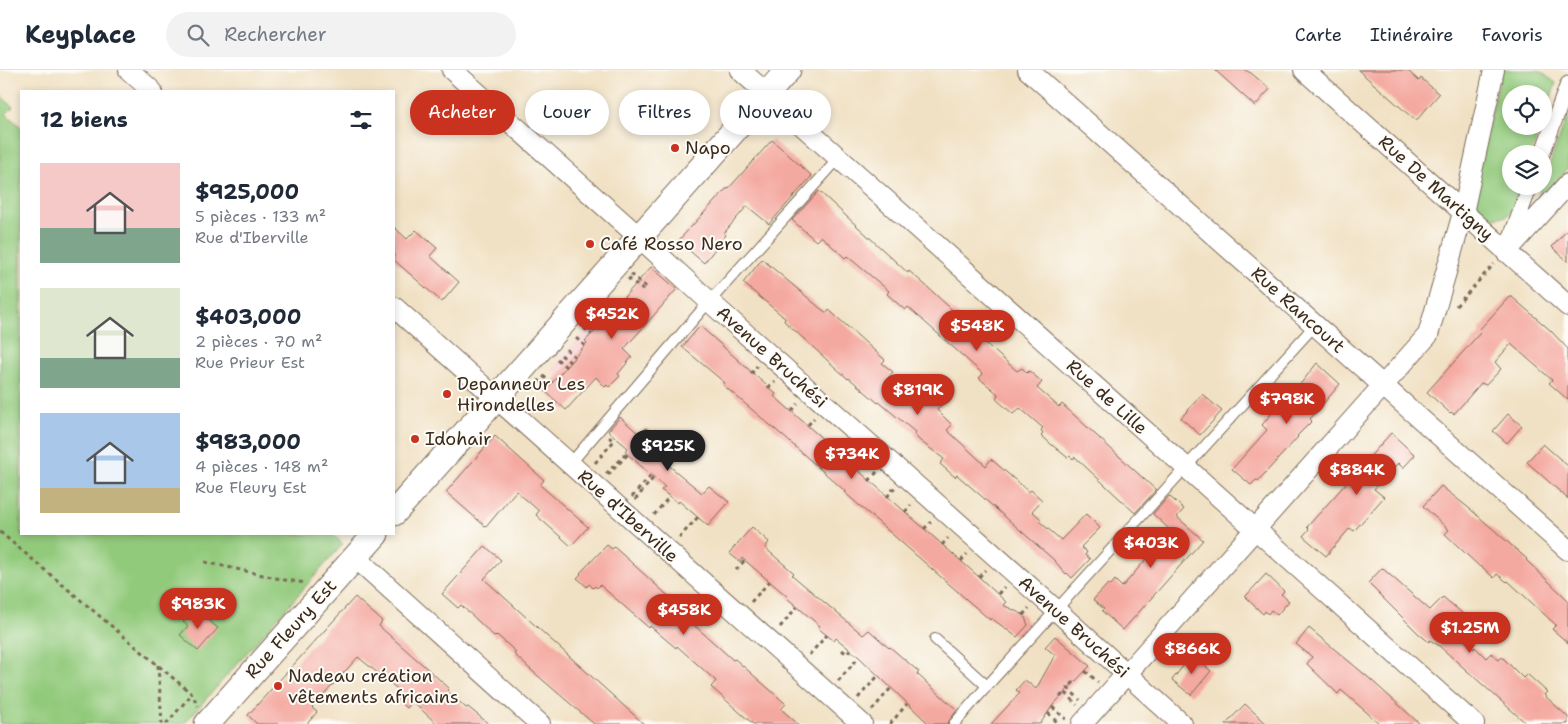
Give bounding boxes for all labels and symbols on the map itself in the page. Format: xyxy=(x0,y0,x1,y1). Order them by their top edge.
street label: Rue De Martigny xyxy=(1373,130,1499,246)
place label: Napo xyxy=(685,136,731,160)
marker: Napo xyxy=(669,142,681,154)
place label: Café Rosso Nero xyxy=(600,232,743,256)
marker: Café Rosso Nero xyxy=(584,238,596,250)
street label: Rue Rancourt xyxy=(1246,261,1350,359)
pin: $452K xyxy=(577,298,647,340)
street label: Avenue Bruchési xyxy=(711,301,833,413)
pin: $548K xyxy=(942,310,1012,352)
street label: Rue de Lille xyxy=(1061,354,1153,440)
place label: Depanneur Les Hirondelles xyxy=(457,372,585,417)
pin: $819K xyxy=(883,374,953,416)
pin: $798K xyxy=(1252,382,1322,425)
marker: Depanneur Les Hirondelles xyxy=(441,388,453,400)
place label: Idohair xyxy=(425,427,492,451)
pin: $925K xyxy=(633,430,703,472)
marker: Idohair xyxy=(409,433,421,445)
pin: $734K xyxy=(817,438,887,480)
pin: $884K xyxy=(1322,454,1392,496)
street label: Rue d'Iberville xyxy=(572,464,684,568)
pin: $403K xyxy=(1116,526,1186,569)
street label: Avenue Bruchési xyxy=(1013,571,1135,683)
street label: Rue Fleury Est xyxy=(240,574,342,684)
pin: $983K xyxy=(163,588,233,630)
pin: $458K xyxy=(649,594,719,636)
pin: $1.25M xyxy=(1429,612,1511,654)
pin: $866K xyxy=(1157,632,1227,675)
place label: Nadeau création vêtements africains xyxy=(288,664,459,709)
marker: Nadeau création vêtements africains xyxy=(272,680,284,692)

